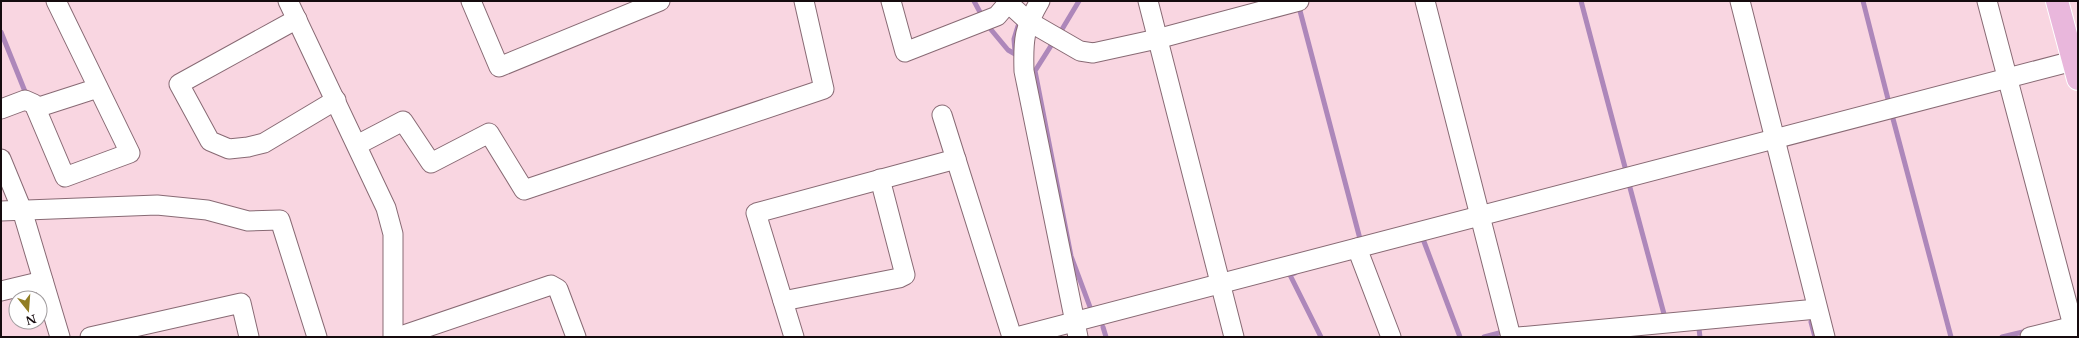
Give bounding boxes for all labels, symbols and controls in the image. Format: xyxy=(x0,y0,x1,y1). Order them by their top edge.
north arrow xyxy=(8,290,48,330)
text: N xyxy=(23,311,38,328)

